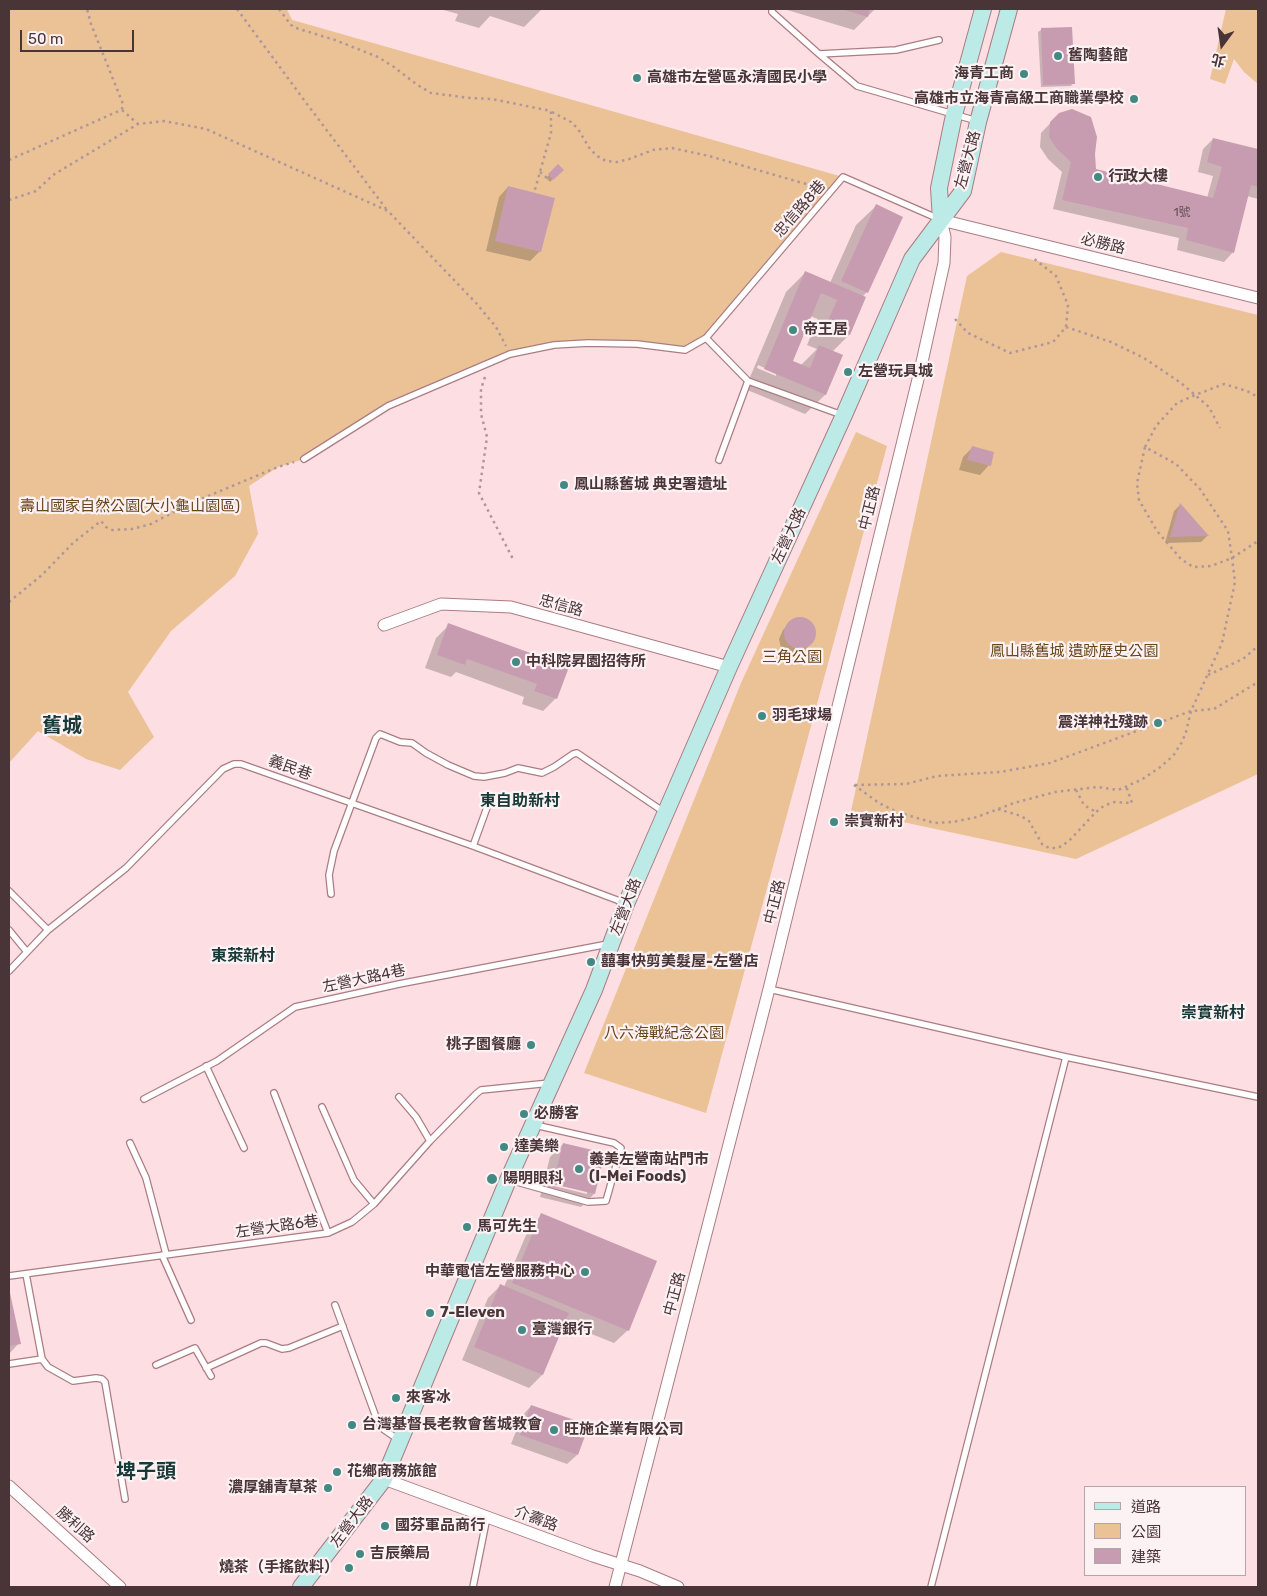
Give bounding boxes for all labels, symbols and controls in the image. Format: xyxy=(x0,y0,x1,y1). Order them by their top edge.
scale bar xyxy=(22,20,136,52)
north arrow xyxy=(1197,20,1247,70)
text: 50 m xyxy=(28,30,63,48)
place label: 舊陶藝館 xyxy=(1068,47,1128,65)
marker: 舊陶藝館 xyxy=(1052,50,1064,62)
text: 北 xyxy=(1209,50,1227,70)
place label: 海青工商 xyxy=(954,65,1014,83)
marker: 海青工商 xyxy=(1018,68,1030,80)
place label: 高雄市左營區永清國民小學 xyxy=(647,69,827,87)
marker: 高雄市左營區永清國民小學 xyxy=(631,72,643,84)
place label: 高雄市立海青高級工商職業學校 xyxy=(914,90,1124,108)
marker: 高雄市立海青高級工商職業學校 xyxy=(1128,93,1140,105)
street label: 左營大路 xyxy=(952,129,984,191)
place label: 行政大樓 xyxy=(1108,168,1168,186)
marker: 行政大樓 xyxy=(1092,171,1104,183)
street label: 忠信路8巷 xyxy=(770,177,830,241)
house number: 1號 xyxy=(1173,206,1191,220)
street label: 必勝路 xyxy=(1079,230,1127,258)
place label: 帝王居 xyxy=(803,321,848,339)
marker: 帝王居 xyxy=(787,324,799,336)
place label: 左營玩具城 xyxy=(858,363,933,381)
marker: 左營玩具城 xyxy=(842,366,854,378)
place label: 鳳山縣舊城 典史署遺址 xyxy=(574,476,727,494)
marker: 鳳山縣舊城 典史署遺址 xyxy=(558,479,570,491)
street label: 中正路 xyxy=(856,484,884,532)
park label: 壽山國家自然公園(大小龜山園區) xyxy=(20,498,240,516)
street label: 左營大路 xyxy=(768,505,810,567)
street label: 忠信路 xyxy=(537,591,585,621)
park label: 鳳山縣舊城 遺跡歷史公園 xyxy=(990,643,1158,661)
park label: 三角公園 xyxy=(762,649,822,667)
place label: 中科院昇園招待所 xyxy=(526,653,646,671)
marker: 中科院昇園招待所 xyxy=(510,656,522,668)
place label: 羽毛球場 xyxy=(772,707,832,725)
marker: 羽毛球場 xyxy=(756,710,768,722)
district label: 舊城 xyxy=(42,714,82,738)
place label: 震洋神社殘跡 xyxy=(1058,714,1148,732)
marker: 震洋神社殘跡 xyxy=(1152,717,1164,729)
street label: 義民巷 xyxy=(266,752,314,784)
district label: 東自助新村 xyxy=(480,791,560,811)
place label: 崇實新村 xyxy=(844,813,904,831)
marker: 崇實新村 xyxy=(828,816,840,828)
street label: 左營大路 xyxy=(607,876,645,938)
street label: 中正路 xyxy=(761,878,789,926)
district label: 東萊新村 xyxy=(211,946,275,966)
place label: 囍事快剪美髮屋-左營店 xyxy=(601,953,758,971)
marker: 囍事快剪美髮屋-左營店 xyxy=(585,956,597,968)
street label: 左營大路4巷 xyxy=(321,961,407,997)
district label: 崇實新村 xyxy=(1181,1003,1245,1023)
park label: 八六海戰紀念公園 xyxy=(604,1025,724,1043)
place label: 桃子園餐廳 xyxy=(446,1036,521,1054)
marker: 桃子園餐廳 xyxy=(525,1039,537,1051)
place label: 必勝客 xyxy=(534,1105,579,1123)
marker: 必勝客 xyxy=(518,1108,530,1120)
place label: 達美樂 xyxy=(514,1138,559,1156)
marker: 達美樂 xyxy=(498,1141,510,1153)
place label: 義美左營南站門市 (I-Mei Foods) xyxy=(589,1151,709,1186)
marker: 義美左營南站門市 (I-Mei Foods) xyxy=(573,1163,585,1175)
place label: 陽明眼科 xyxy=(503,1170,563,1188)
marker: 陽明眼科 xyxy=(485,1172,499,1186)
street label: 左營大路6巷 xyxy=(234,1212,320,1242)
place label: 馬可先生 xyxy=(477,1218,537,1236)
marker: 馬可先生 xyxy=(461,1221,473,1233)
place label: 中華電信左營服務中心 xyxy=(425,1263,575,1281)
marker: 中華電信左營服務中心 xyxy=(579,1266,591,1278)
street label: 中正路 xyxy=(660,1270,690,1318)
place label: 7-Eleven xyxy=(440,1304,505,1322)
marker: 7-Eleven xyxy=(424,1307,436,1319)
place label: 臺灣銀行 xyxy=(532,1321,592,1339)
marker: 臺灣銀行 xyxy=(516,1324,528,1336)
place label: 來客冰 xyxy=(406,1389,451,1407)
marker: 來客冰 xyxy=(390,1392,402,1404)
place label: 台灣基督長老教會舊城教會 xyxy=(362,1416,542,1434)
marker: 台灣基督長老教會舊城教會 xyxy=(346,1419,358,1431)
place label: 旺施企業有限公司 xyxy=(564,1421,684,1439)
marker: 旺施企業有限公司 xyxy=(548,1424,560,1436)
district label: 埤子頭 xyxy=(116,1460,176,1484)
place label: 花鄉商務旅館 xyxy=(347,1463,437,1481)
marker: 花鄉商務旅館 xyxy=(331,1466,343,1478)
place label: 濃厚舖青草茶 xyxy=(228,1479,318,1497)
marker: 濃厚舖青草茶 xyxy=(322,1482,334,1494)
legend xyxy=(1084,1486,1247,1576)
street label: 左營大路 xyxy=(327,1493,377,1551)
text: 道路 xyxy=(1131,1498,1161,1516)
street label: 勝利路 xyxy=(52,1503,98,1547)
street label: 介壽路 xyxy=(512,1503,560,1535)
place label: 國芬軍品商行 xyxy=(395,1517,485,1535)
marker: 國芬軍品商行 xyxy=(379,1520,391,1532)
text: 公園 xyxy=(1131,1523,1161,1541)
place label: 吉辰藥局 xyxy=(370,1545,430,1563)
marker: 吉辰藥局 xyxy=(354,1548,366,1560)
text: 建築 xyxy=(1131,1548,1161,1566)
place label: 燒茶（手搖飲料） xyxy=(219,1559,339,1577)
marker: 燒茶（手搖飲料） xyxy=(343,1562,355,1574)

